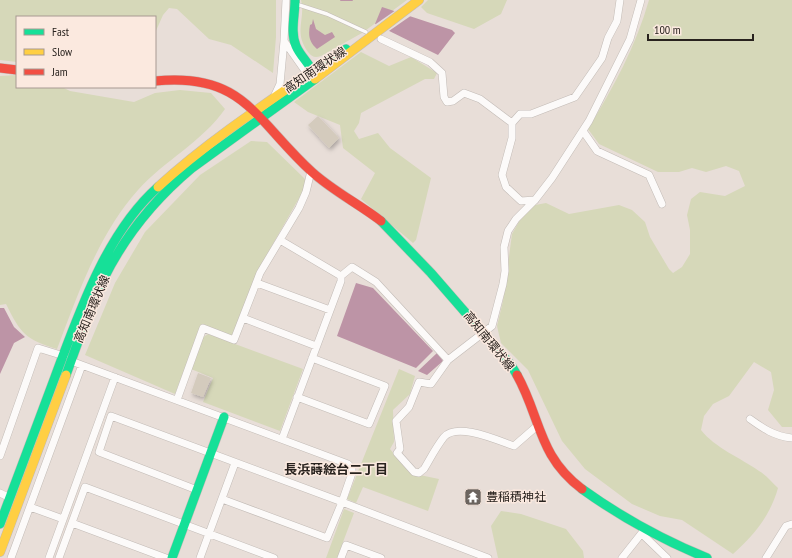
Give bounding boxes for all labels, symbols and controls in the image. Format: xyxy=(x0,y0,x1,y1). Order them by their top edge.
legend xyxy=(16,16,156,88)
scale bar xyxy=(648,16,753,42)
text: 100 m xyxy=(654,22,681,37)
text: Fast xyxy=(52,24,70,39)
street label: 高知南環状線 xyxy=(281,43,349,96)
text: Slow xyxy=(52,44,73,59)
text: Jam xyxy=(51,64,68,79)
street label: 高知南環状線 xyxy=(71,273,113,345)
street label: 高知南環状線 xyxy=(461,308,518,373)
district label: 長浜蒔絵台二丁目 xyxy=(284,461,388,478)
temple icon: 豊稲積神社 xyxy=(463,487,483,507)
place label: 豊稲積神社 xyxy=(486,489,546,504)

